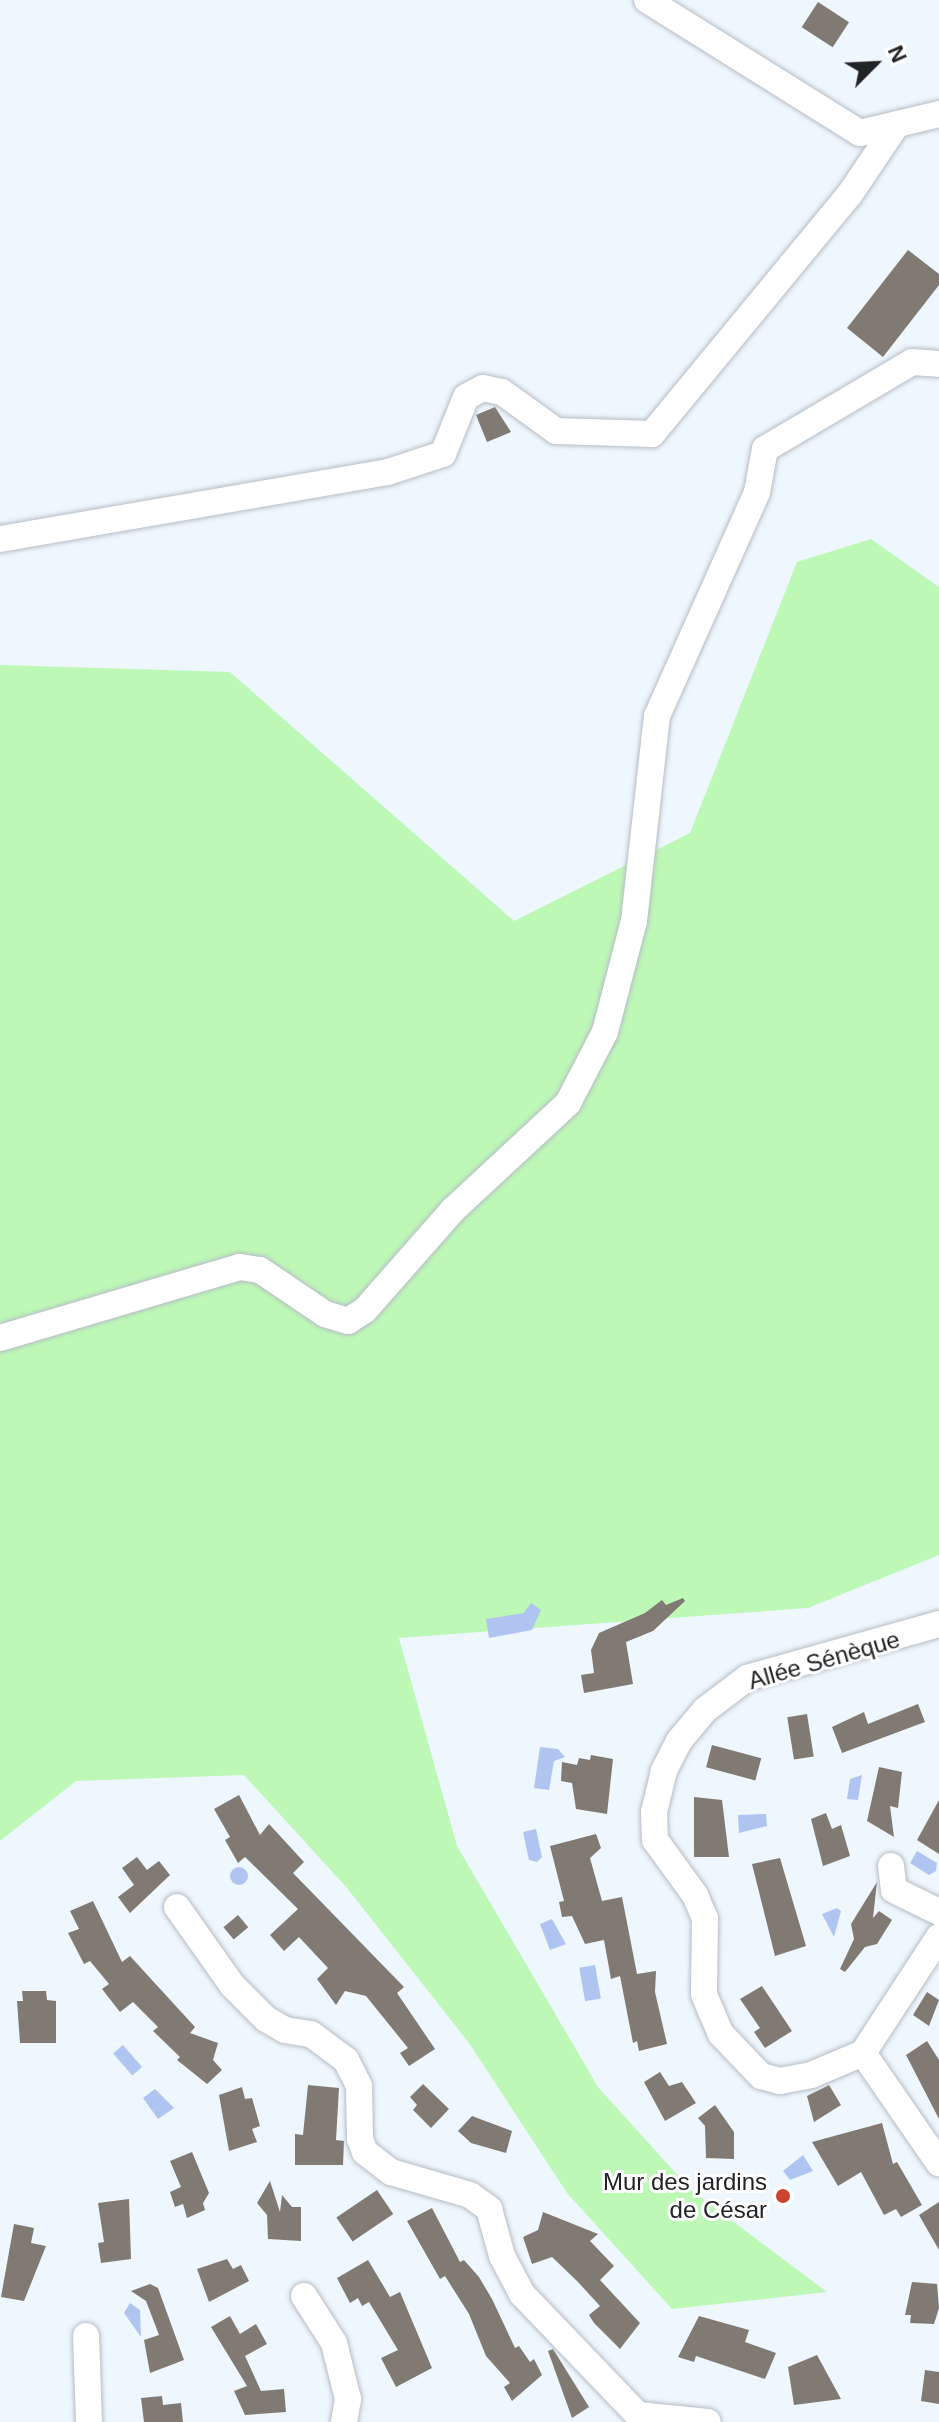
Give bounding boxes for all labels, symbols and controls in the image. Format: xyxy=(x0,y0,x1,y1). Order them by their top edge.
north arrow xyxy=(835,24,915,104)
text: N xyxy=(883,42,912,66)
street label: Allée Sénèque xyxy=(745,1625,903,1695)
place label: Mur des jardins de César xyxy=(603,2168,767,2224)
marker: Mur des jardins de César xyxy=(774,2187,792,2205)

